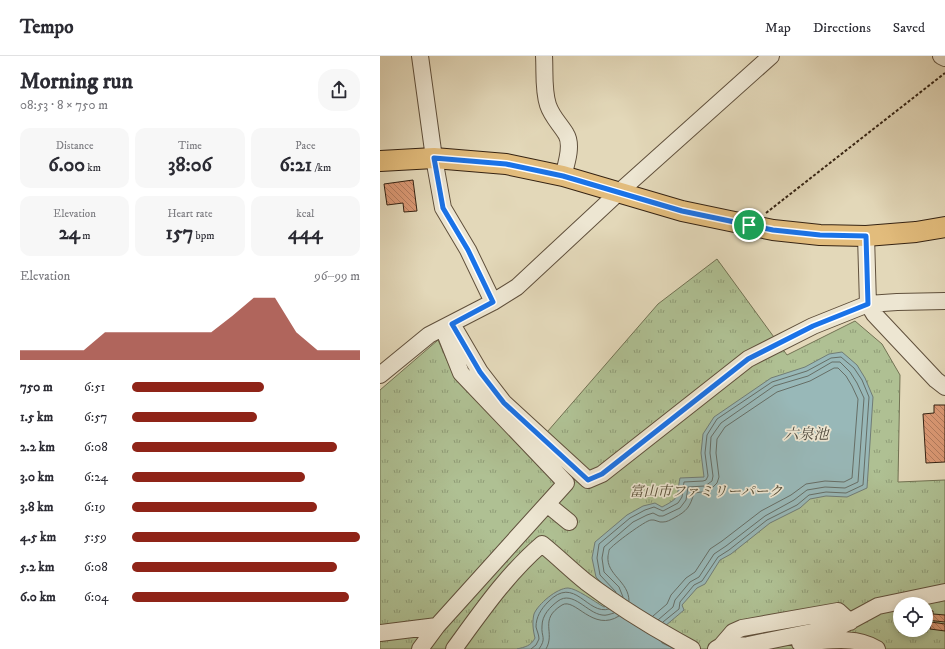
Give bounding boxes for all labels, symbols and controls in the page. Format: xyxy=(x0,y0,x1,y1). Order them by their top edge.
text: Tempo xyxy=(20,16,73,39)
text: Map xyxy=(765,19,791,37)
text: Directions xyxy=(813,19,871,37)
text: Saved xyxy=(893,19,925,37)
text: Morning run xyxy=(20,68,133,95)
button: share xyxy=(318,69,360,111)
text: 08:53 · 8 × 750 m xyxy=(20,97,108,113)
text: Distance xyxy=(56,139,94,153)
text: Time xyxy=(178,139,202,153)
text: Pace xyxy=(295,139,316,153)
text: 6.00 xyxy=(48,153,85,178)
text: 38:06 xyxy=(168,153,212,178)
text: 6:21 xyxy=(279,153,312,178)
text: km xyxy=(85,161,101,175)
text: /km xyxy=(312,161,331,175)
text: Elevation xyxy=(53,207,96,221)
text: Heart rate xyxy=(167,207,213,221)
text: kcal xyxy=(296,207,314,221)
pin xyxy=(732,208,766,242)
icon: arrive xyxy=(738,214,760,236)
text: 24 xyxy=(59,221,80,246)
text: 157 xyxy=(165,221,193,246)
text: 444 xyxy=(288,221,323,246)
text: m xyxy=(80,229,91,243)
text: bpm xyxy=(193,229,214,243)
text: Elevation xyxy=(20,268,70,284)
text: 96–99 m xyxy=(314,268,360,284)
text: 750 m xyxy=(20,379,53,395)
text: 6:51 xyxy=(84,379,105,395)
text: 1.5 km xyxy=(20,409,53,425)
text: 6:57 xyxy=(84,409,107,425)
water label: 六泉池 xyxy=(783,425,830,444)
text: 2.2 km xyxy=(20,439,55,455)
text: 6:08 xyxy=(84,439,108,455)
text: 3.0 km xyxy=(20,469,54,485)
text: 6:24 xyxy=(84,469,108,485)
park label: 富山市ファミリーパーク xyxy=(629,483,783,501)
text: 3.8 km xyxy=(20,499,53,515)
text: 6:19 xyxy=(84,499,105,515)
text: 4.5 km xyxy=(20,529,56,545)
text: 5:59 xyxy=(84,529,107,545)
text: 5.2 km xyxy=(20,559,55,575)
text: 6:08 xyxy=(84,559,108,575)
text: 6.0 km xyxy=(20,589,56,605)
text: 6:04 xyxy=(84,589,109,605)
map controls xyxy=(893,597,933,637)
button: locate xyxy=(893,597,933,637)

